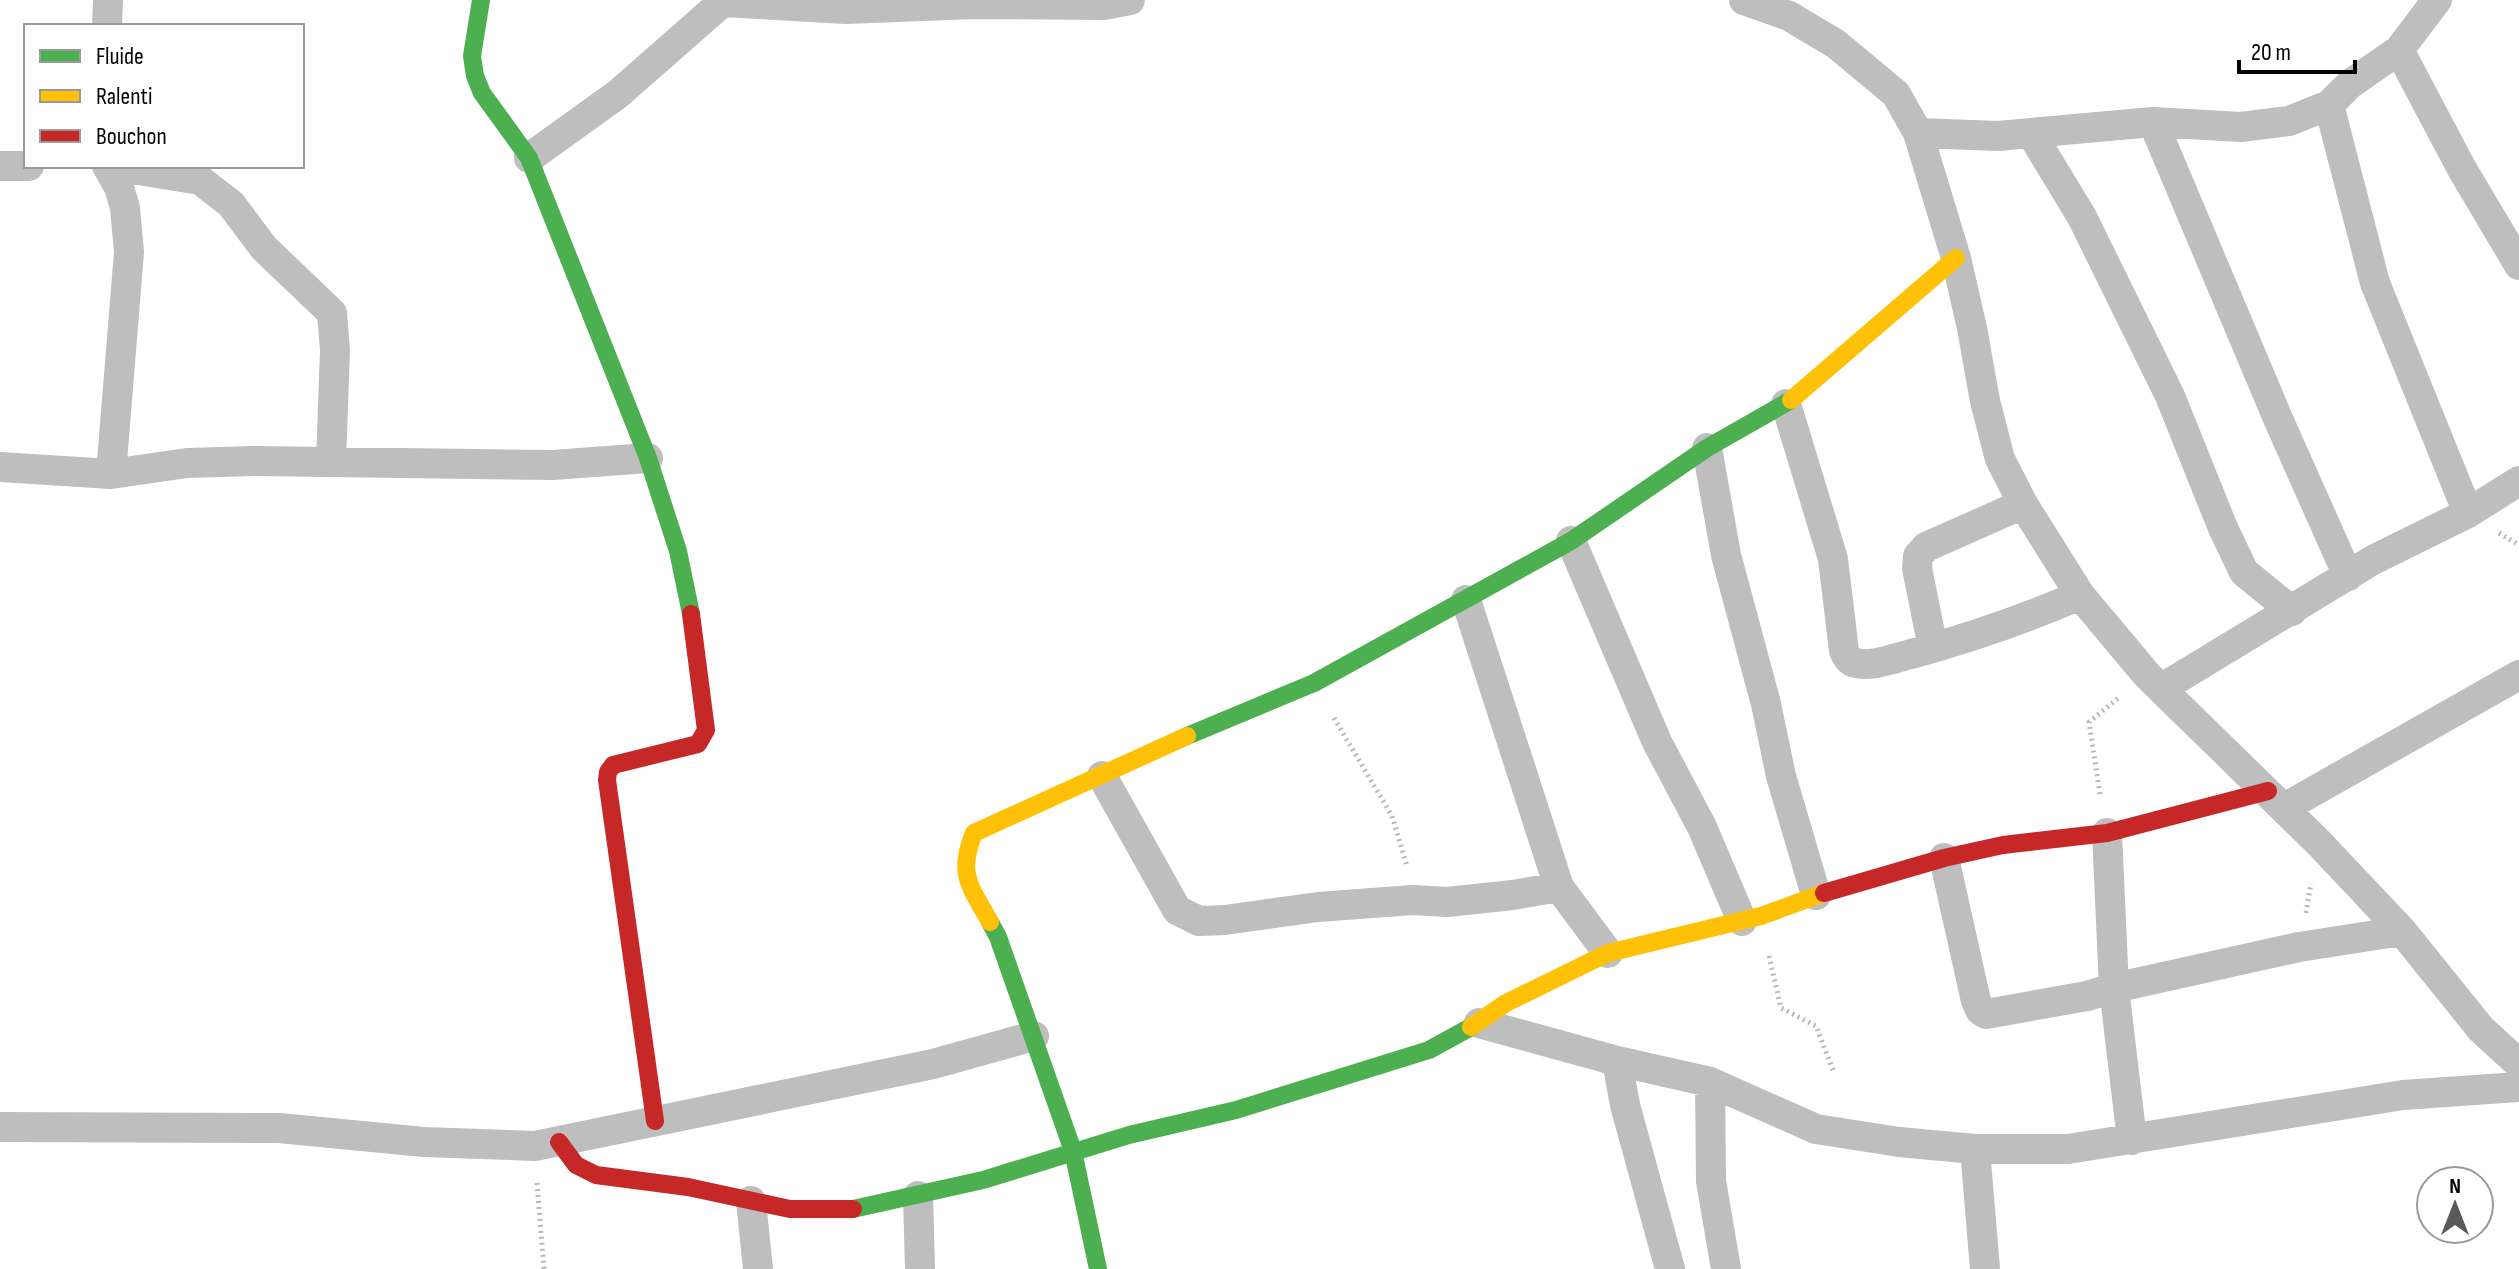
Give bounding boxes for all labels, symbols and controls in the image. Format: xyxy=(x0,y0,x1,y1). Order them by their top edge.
legend xyxy=(24,24,304,168)
scale bar xyxy=(2239,24,2355,74)
text: 20 m xyxy=(2251,38,2291,67)
text: Fluide xyxy=(96,42,144,71)
text: Ralenti xyxy=(96,82,152,111)
text: Bouchon xyxy=(96,122,167,151)
north arrow xyxy=(2415,1165,2495,1245)
text: N xyxy=(2449,1173,2461,1200)

